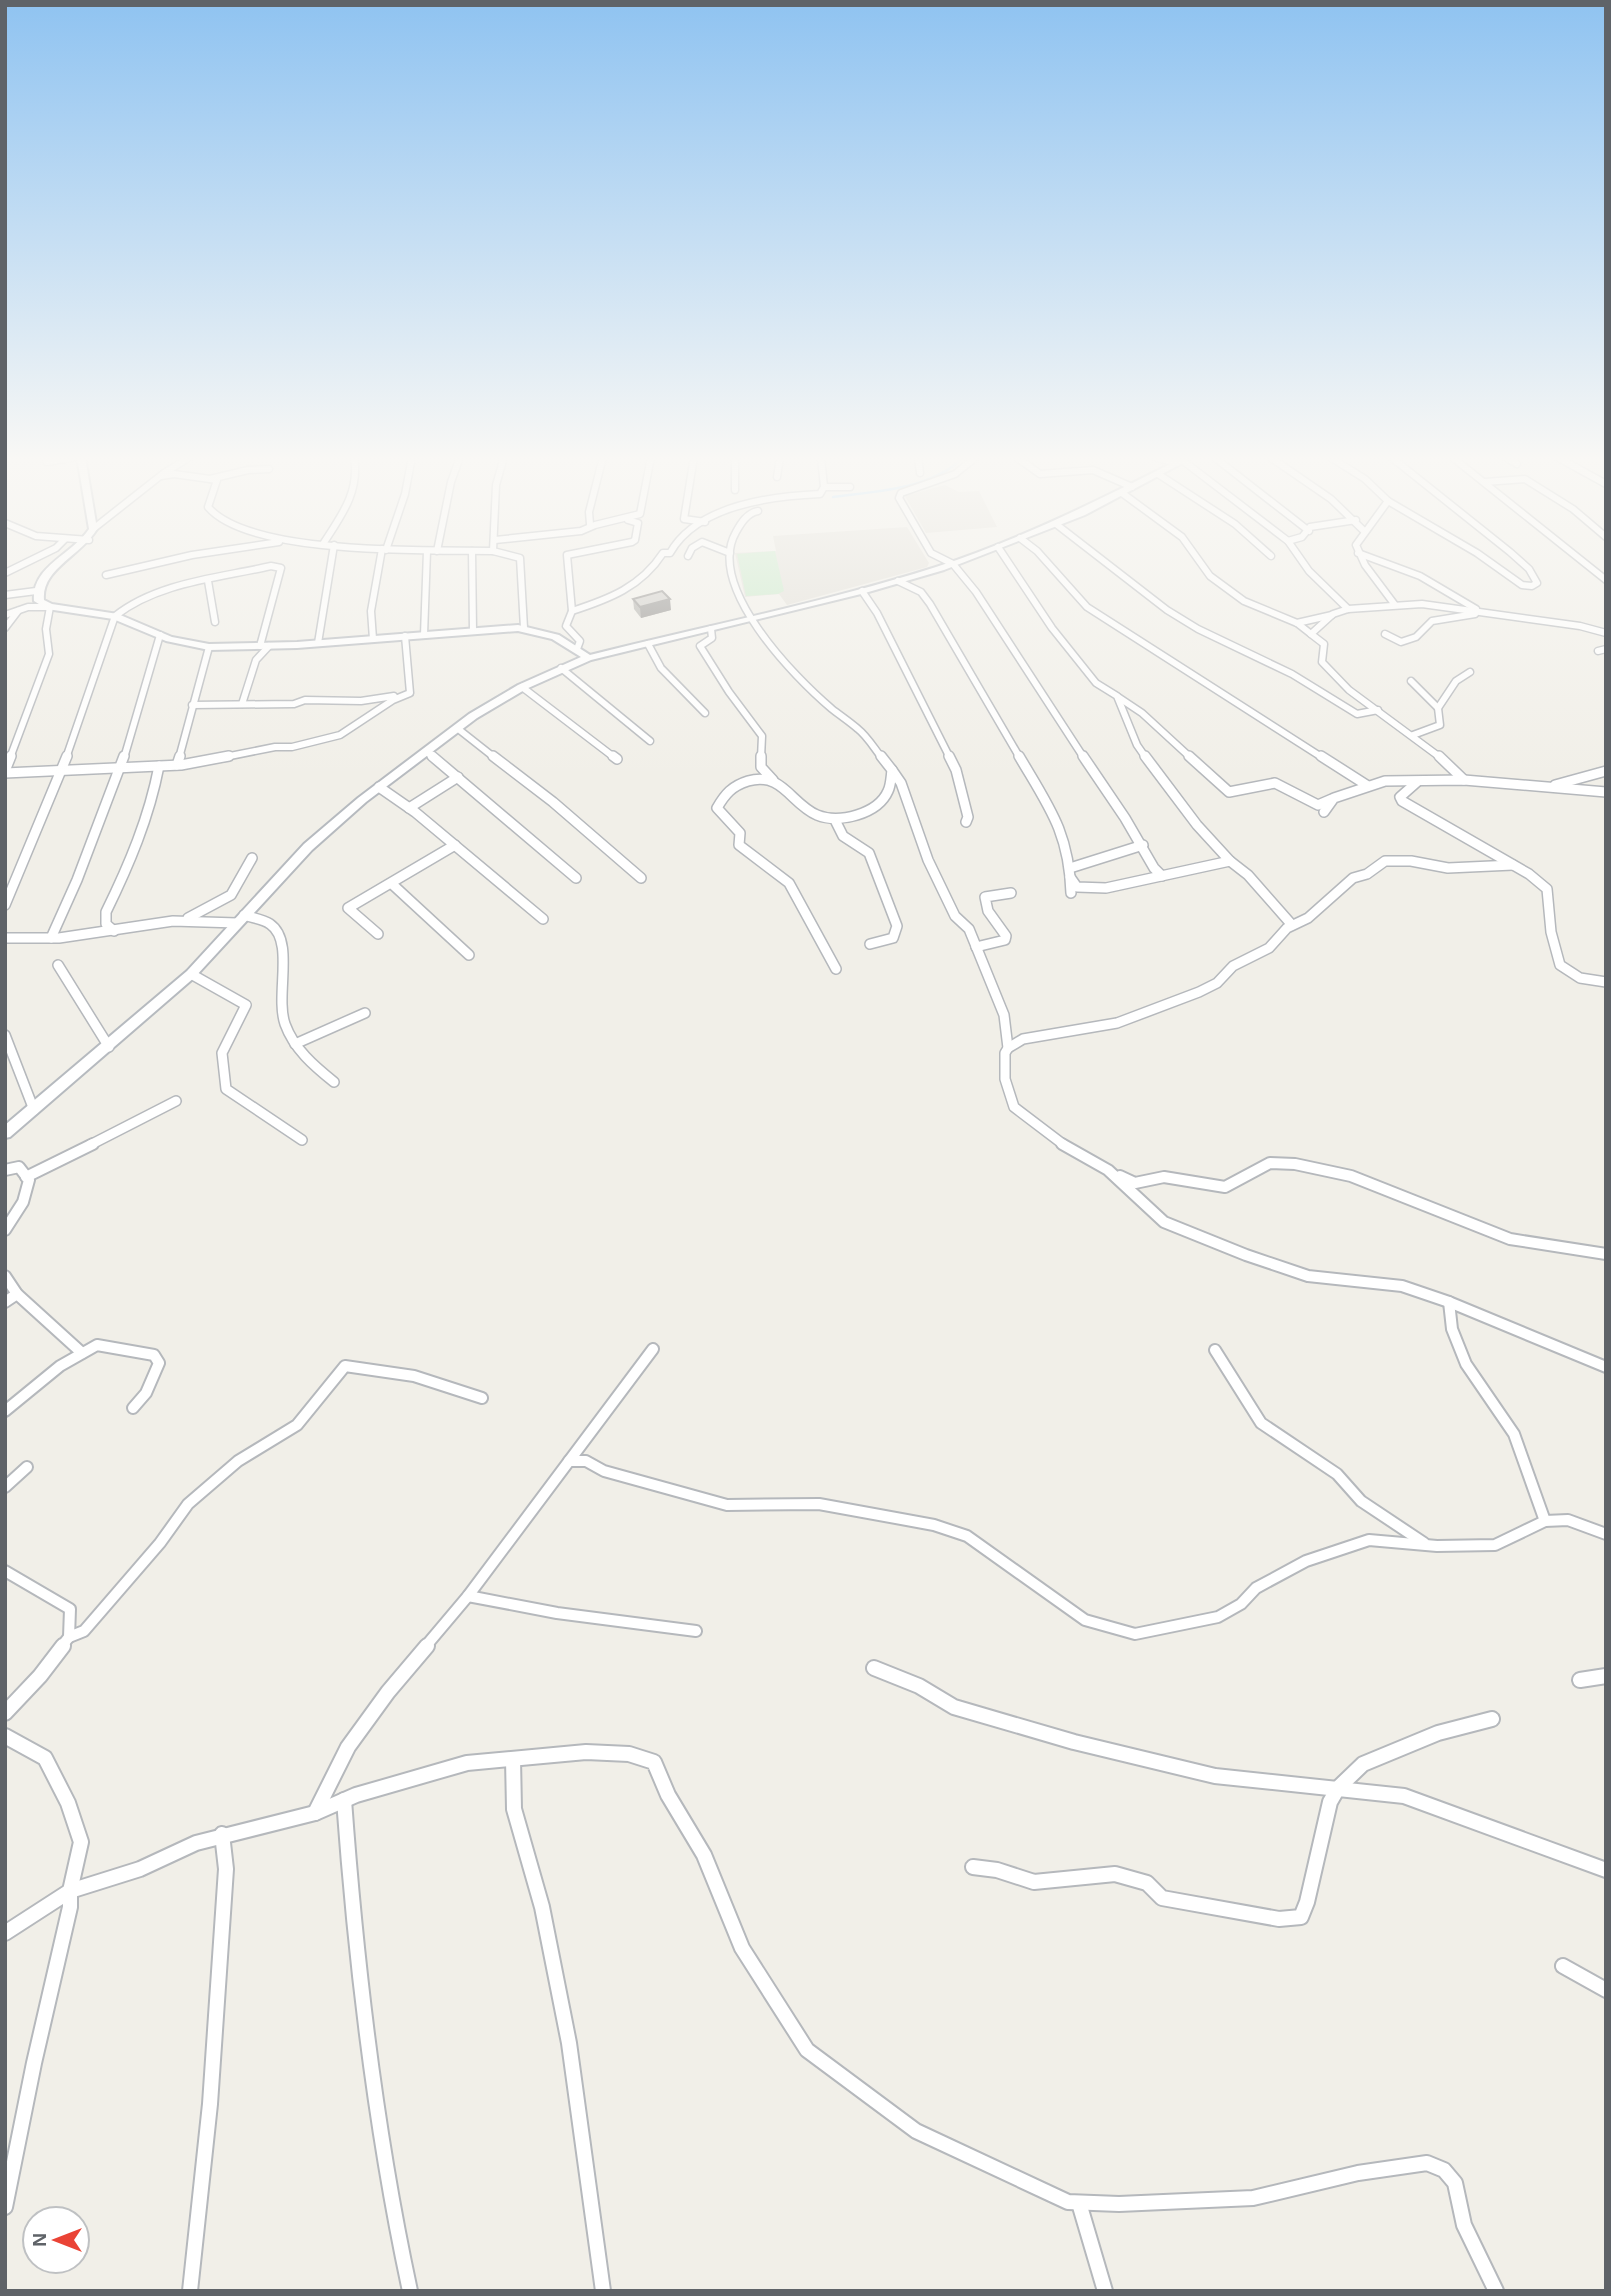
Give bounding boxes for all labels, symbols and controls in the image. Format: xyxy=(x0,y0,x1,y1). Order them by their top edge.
north arrow xyxy=(21,2205,91,2275)
text: N xyxy=(29,2233,50,2247)

